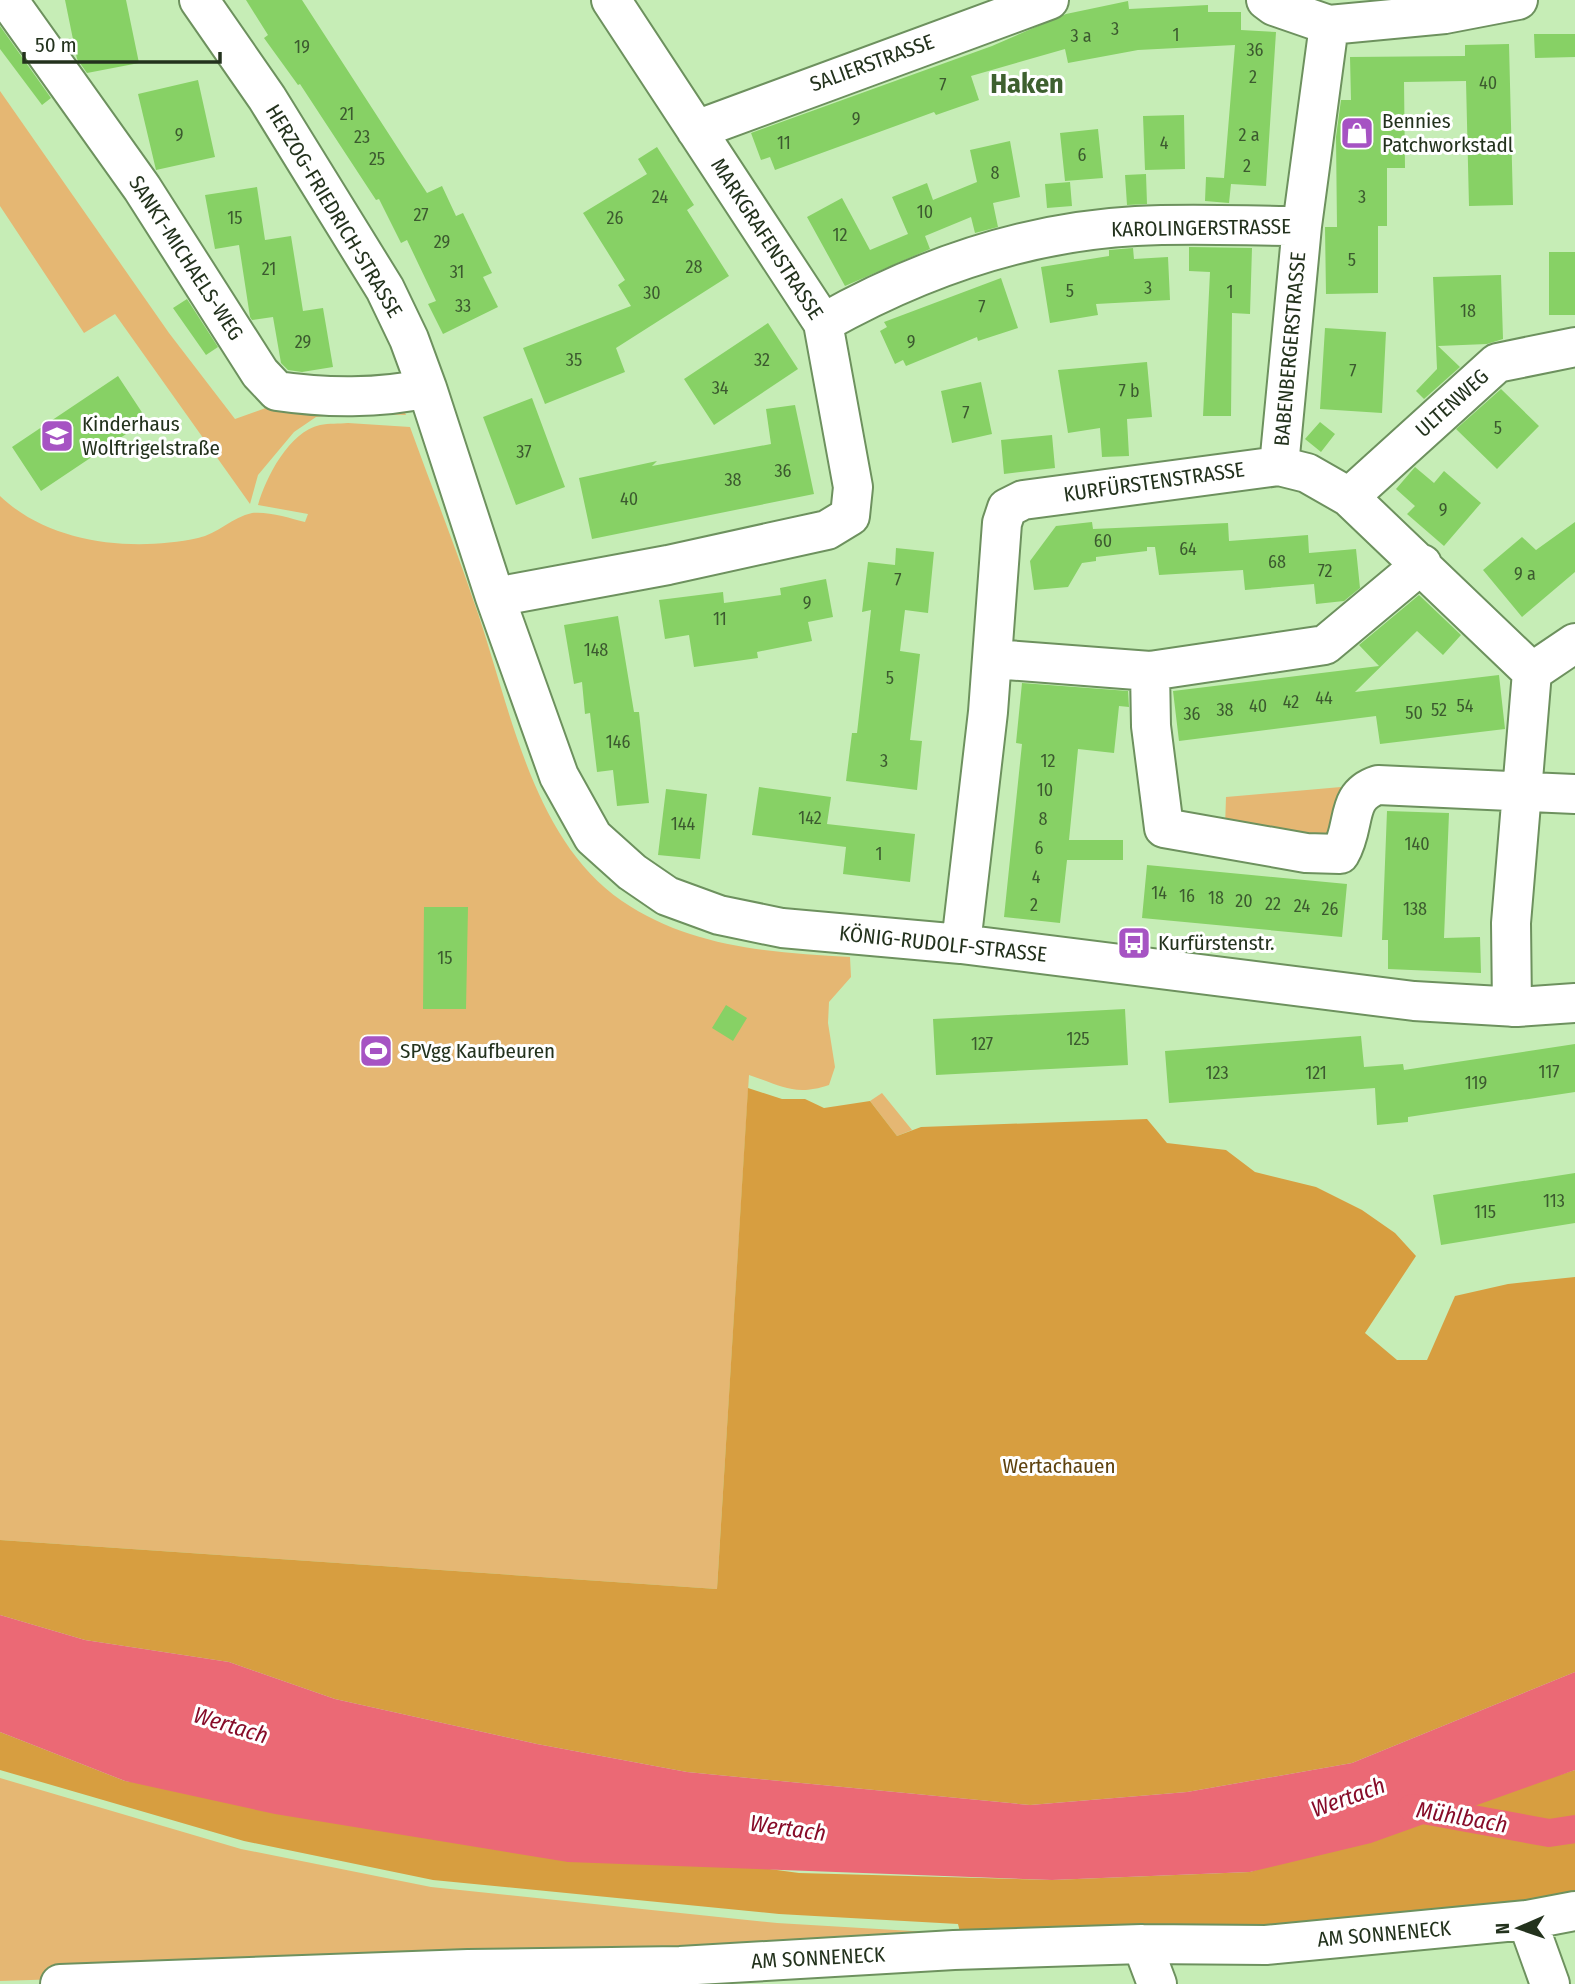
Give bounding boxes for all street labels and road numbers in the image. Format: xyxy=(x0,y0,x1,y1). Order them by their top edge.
street label: SALIERSTRASSE xyxy=(807,29,938,97)
street label: HERZOG-FRIEDRICH-STRASSE xyxy=(260,100,408,323)
street label: MARKGRAFENSTRASSE xyxy=(705,153,829,325)
street label: SANKT-MICHAELS-WEG xyxy=(123,171,249,345)
street label: KAROLINGERSTRASSE xyxy=(1111,213,1291,243)
street label: BABENBERGERSTRASSE xyxy=(1269,251,1311,447)
street label: ULTENWEG xyxy=(1410,363,1494,443)
street label: KURFÜRSTENSTRASSE xyxy=(1062,456,1246,508)
street label: KÖNIG-RUDOLF-STRASSE xyxy=(838,920,1048,968)
street label: AM SONNENECK xyxy=(1316,1915,1453,1953)
street label: AM SONNENECK xyxy=(750,1941,886,1974)

